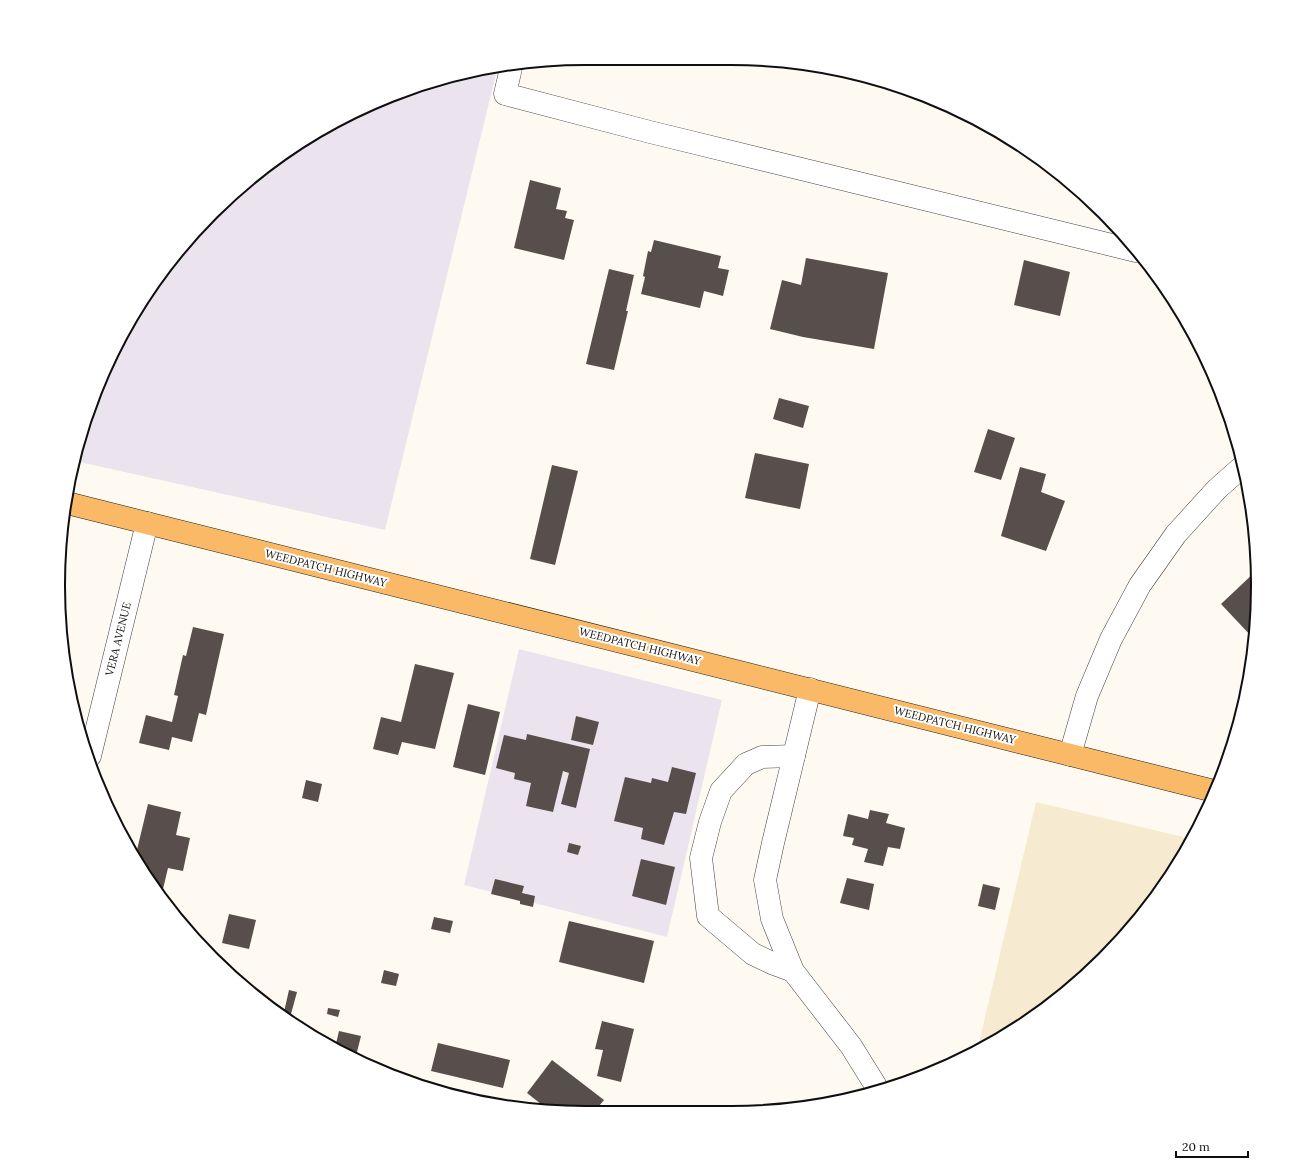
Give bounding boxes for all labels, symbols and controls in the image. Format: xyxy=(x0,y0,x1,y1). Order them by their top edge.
street label: WEEDPATCH HIGHWAY xyxy=(264,546,389,590)
street label: VERA AVENUE xyxy=(102,601,134,678)
street label: WEEDPATCH HIGHWAY xyxy=(578,624,703,668)
street label: WEEDPATCH HIGHWAY xyxy=(893,703,1018,747)
scale bar xyxy=(1176,1133,1248,1159)
text: 20 m xyxy=(1182,1139,1210,1154)

